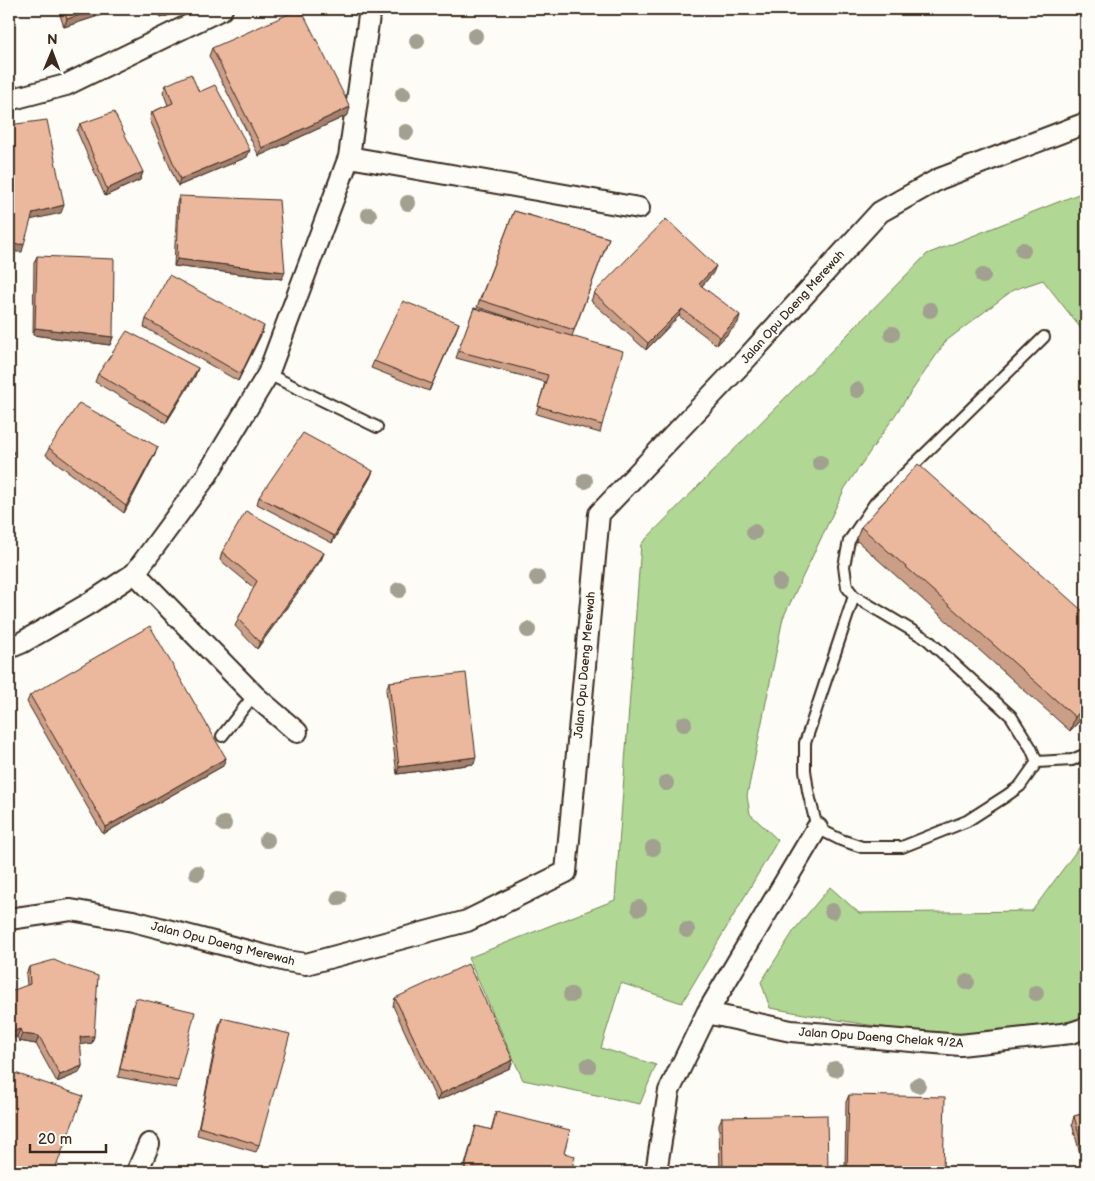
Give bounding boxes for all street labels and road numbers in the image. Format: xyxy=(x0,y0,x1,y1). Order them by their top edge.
street label: Jalan Opu Daeng Merewah xyxy=(738,247,848,367)
street label: Jalan Opu Daeng Merewah xyxy=(571,590,599,739)
street label: Jalan Opu Daeng Merewah xyxy=(150,919,297,969)
street label: Jalan Opu Daeng Chelak 9/2A xyxy=(798,1025,965,1051)

